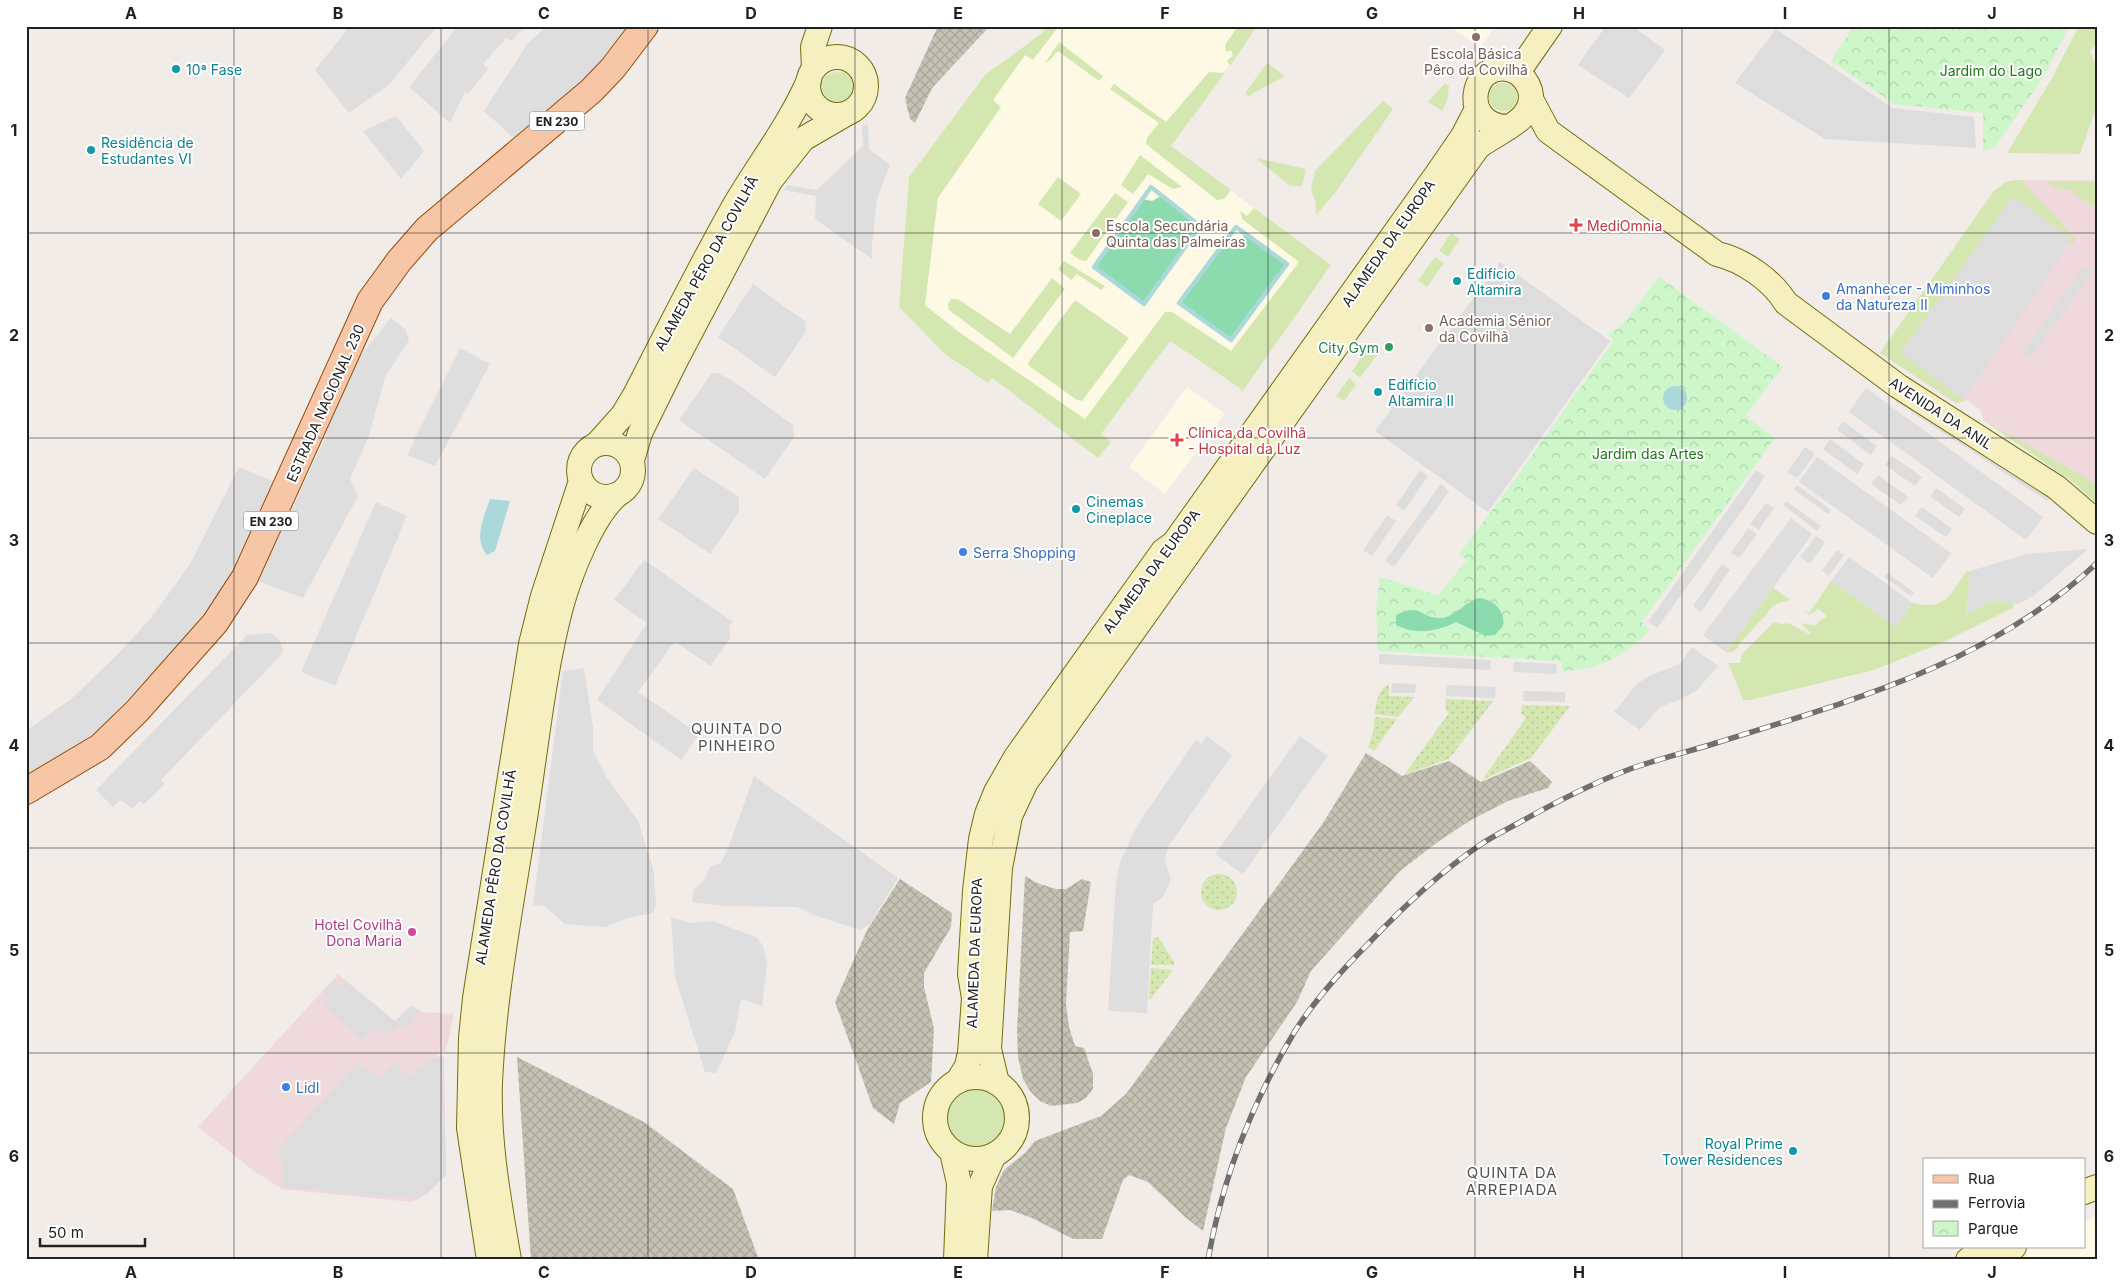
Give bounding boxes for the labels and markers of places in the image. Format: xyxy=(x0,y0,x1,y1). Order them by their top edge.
marker: Escola Básica Pêro da Covilhã xyxy=(1470,31,1482,43)
place label: Escola Básica Pêro da Covilhã xyxy=(1424,45,1528,78)
place label: 10ª Fase xyxy=(186,61,242,78)
marker: 10ª Fase xyxy=(170,63,182,75)
place label: Residência de Estudantes VI xyxy=(101,134,194,167)
marker: Residência de Estudantes VI xyxy=(85,144,97,156)
place label: Escola Secundária Quinta das Palmeiras xyxy=(1106,217,1245,250)
place label: MediOmnia xyxy=(1587,217,1662,234)
marker: MediOmnia xyxy=(1569,218,1583,232)
marker: Escola Secundária Quinta das Palmeiras xyxy=(1090,227,1102,239)
place label: Edifício Altamira xyxy=(1467,265,1522,298)
marker: Edifício Altamira xyxy=(1451,275,1463,287)
place label: Amanhecer - Miminhos da Natureza II xyxy=(1836,280,1990,313)
marker: Amanhecer - Miminhos da Natureza II xyxy=(1820,290,1832,302)
place label: Academia Sénior da Covilhã xyxy=(1439,312,1551,345)
marker: Academia Sénior da Covilhã xyxy=(1423,322,1435,334)
place label: City Gym xyxy=(1318,339,1379,356)
marker: City Gym xyxy=(1383,341,1395,353)
place label: Edifício Altamira II xyxy=(1388,376,1454,409)
marker: Edifício Altamira II xyxy=(1372,386,1384,398)
place label: Clínica da Covilhã - Hospital da Luz xyxy=(1188,424,1306,457)
marker: Clínica da Covilhã - Hospital da Luz xyxy=(1170,433,1184,447)
place label: Cinemas Cineplace xyxy=(1086,493,1152,526)
marker: Cinemas Cineplace xyxy=(1070,503,1082,515)
place label: Serra Shopping xyxy=(973,544,1076,561)
marker: Serra Shopping xyxy=(957,546,969,558)
place label: Hotel Covilhã Dona Maria xyxy=(314,916,402,949)
marker: Hotel Covilhã Dona Maria xyxy=(406,926,418,938)
place label: Lidl xyxy=(296,1079,319,1096)
marker: Lidl xyxy=(280,1081,292,1093)
place label: Royal Prime Tower Residences xyxy=(1662,1135,1783,1168)
marker: Royal Prime Tower Residences xyxy=(1787,1145,1799,1157)

